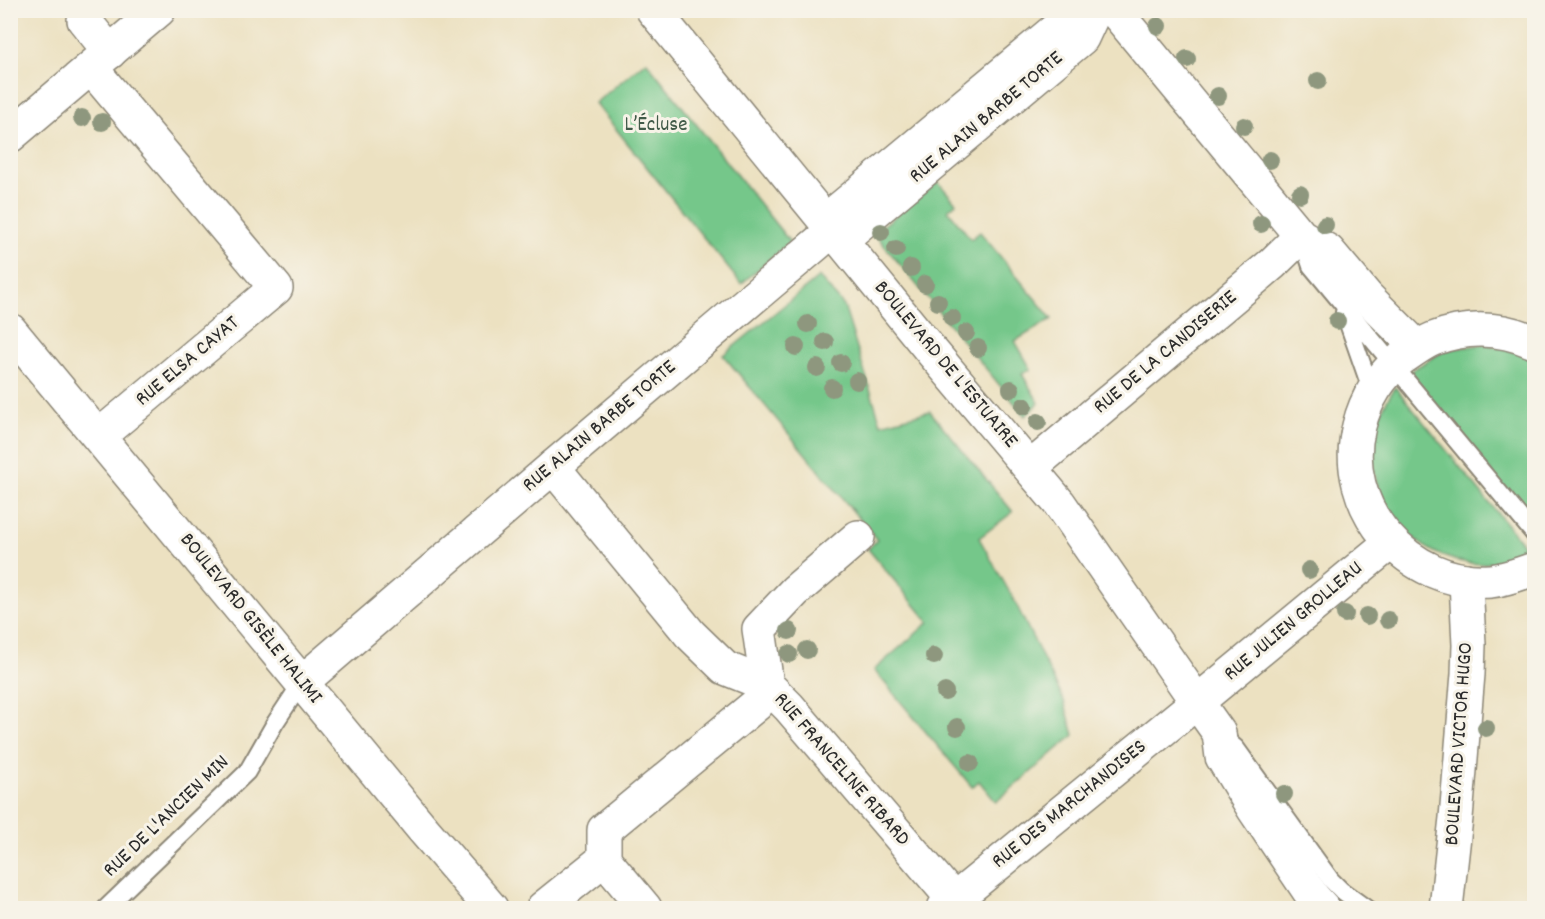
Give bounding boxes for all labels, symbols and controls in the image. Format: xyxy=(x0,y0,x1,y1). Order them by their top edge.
street label: RUE ALAIN BARBE TORTE xyxy=(904,44,1071,191)
park label: L’Écluse xyxy=(625,111,687,141)
street label: BOULEVARD DE L'ESTUAIRE xyxy=(866,275,1024,456)
street label: RUE DE LA CANDISERIE xyxy=(1088,284,1245,422)
street label: RUE ELSA CAYAT xyxy=(129,309,247,415)
street label: RUE ALAIN BARBE TORTE xyxy=(517,353,684,500)
street label: BOULEVARD GISÈLE HALIMI xyxy=(171,527,329,711)
street label: RUE JULIEN GROLLEAU xyxy=(1218,555,1370,689)
street label: BOULEVARD VICTOR HUGO xyxy=(1438,641,1482,847)
street label: RUE FRANCELINE RIBARD xyxy=(766,687,916,854)
street label: RUE DES MARCHANDISES xyxy=(986,733,1154,877)
street label: RUE DE L'ANCIEN MIN xyxy=(97,749,237,885)

